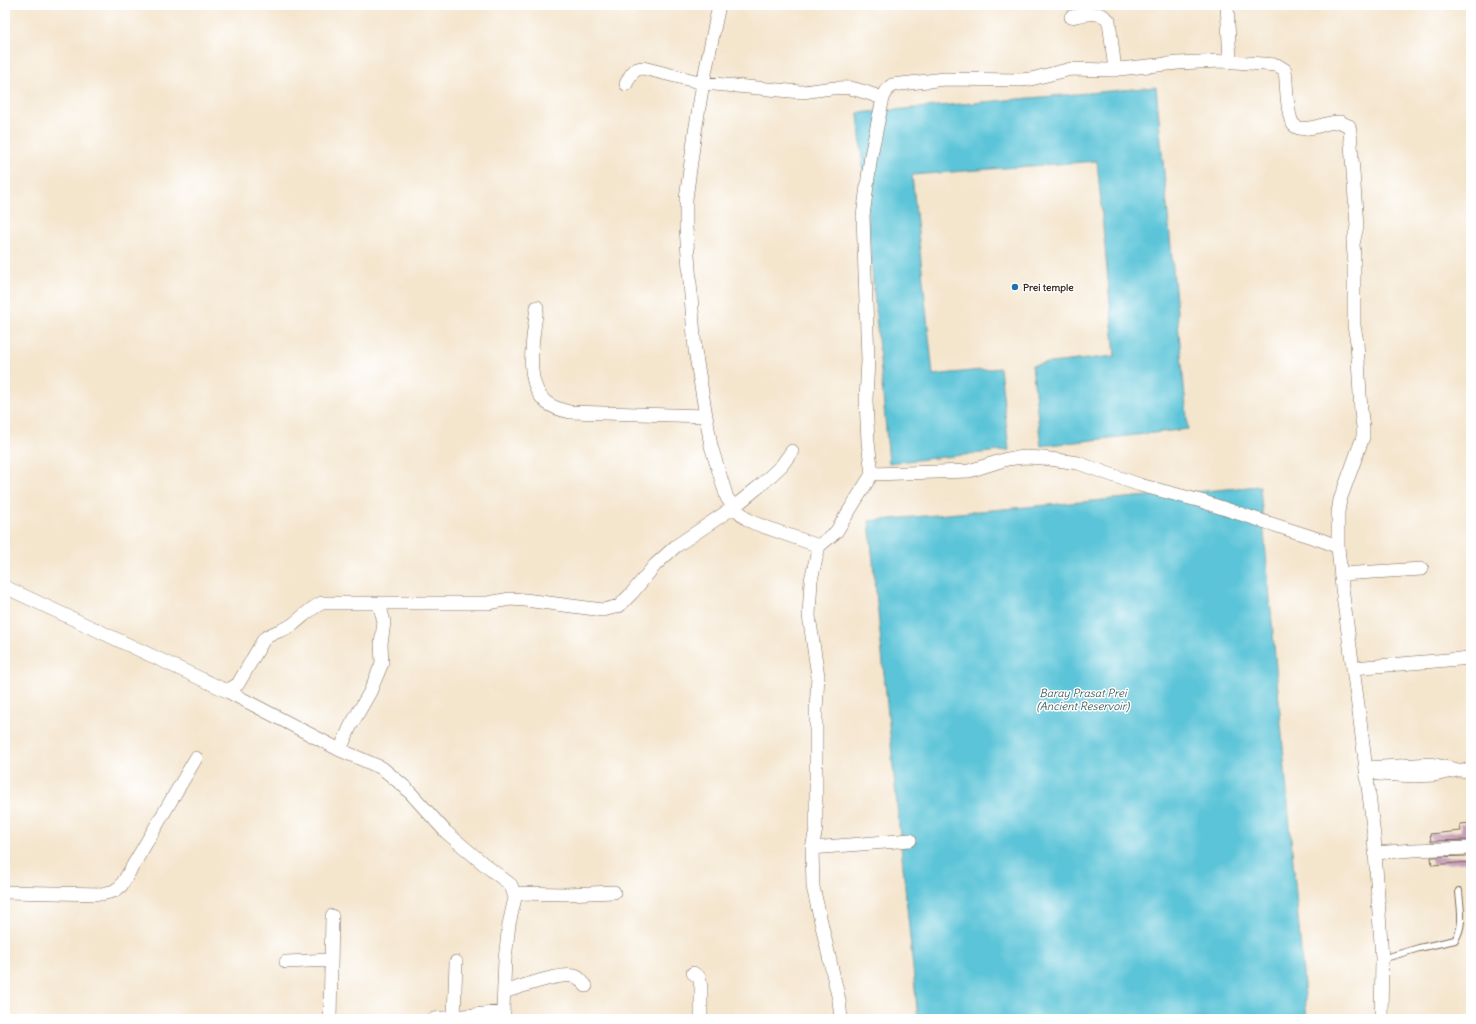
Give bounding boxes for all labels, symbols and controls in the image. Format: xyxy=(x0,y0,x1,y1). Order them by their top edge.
place label: Prei temple xyxy=(1023,281,1074,294)
marker: Prei temple xyxy=(1010,282,1020,292)
water label: Baray Prasat Prei (Ancient Reservoir) xyxy=(1037,686,1130,713)

